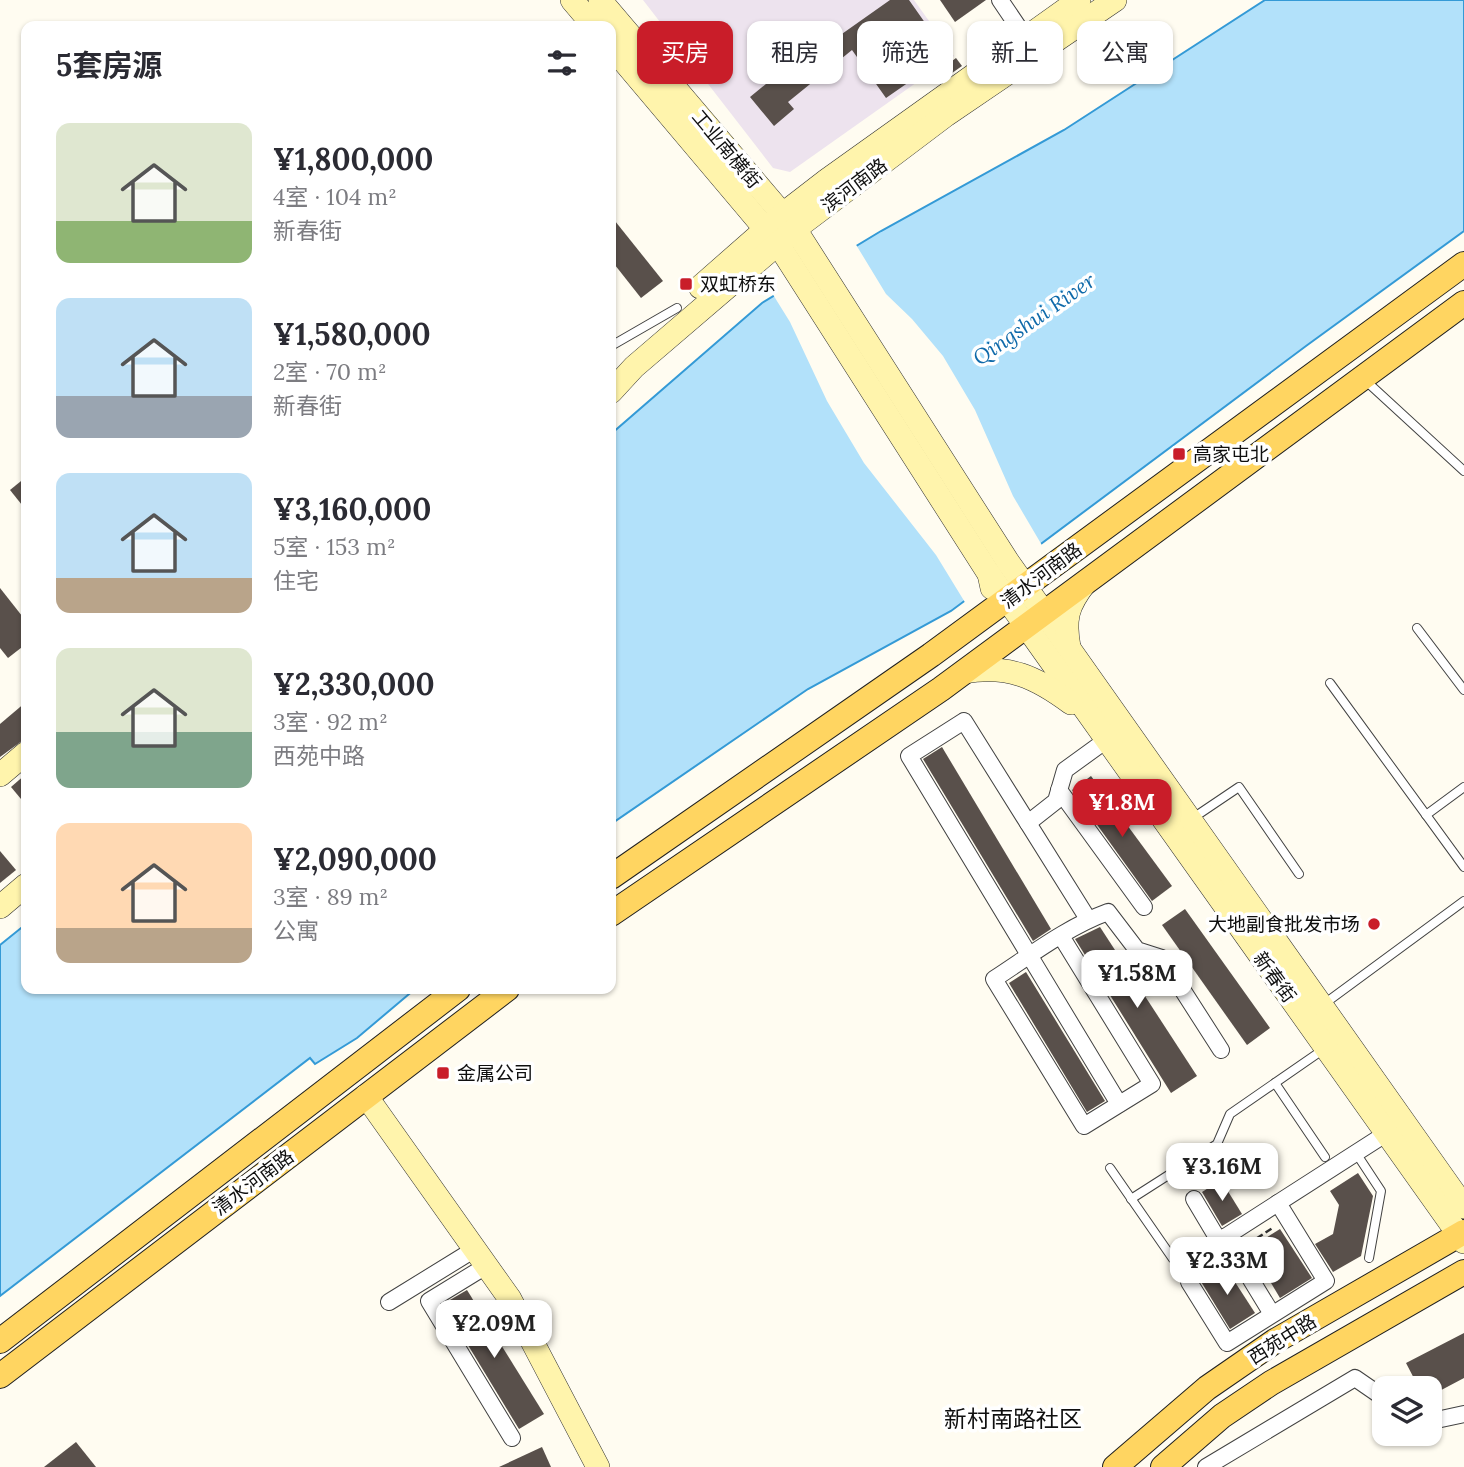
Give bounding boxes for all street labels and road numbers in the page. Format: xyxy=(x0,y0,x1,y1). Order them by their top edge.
street label: 工业南横街 xyxy=(687,105,767,193)
street label: 滨河南路 xyxy=(816,153,892,217)
street label: 清水河南路 xyxy=(996,537,1086,613)
street label: 新春街 xyxy=(1249,947,1301,1007)
street label: 清水河南路 xyxy=(208,1144,298,1220)
street label: 西苑中路 xyxy=(1243,1309,1321,1369)

